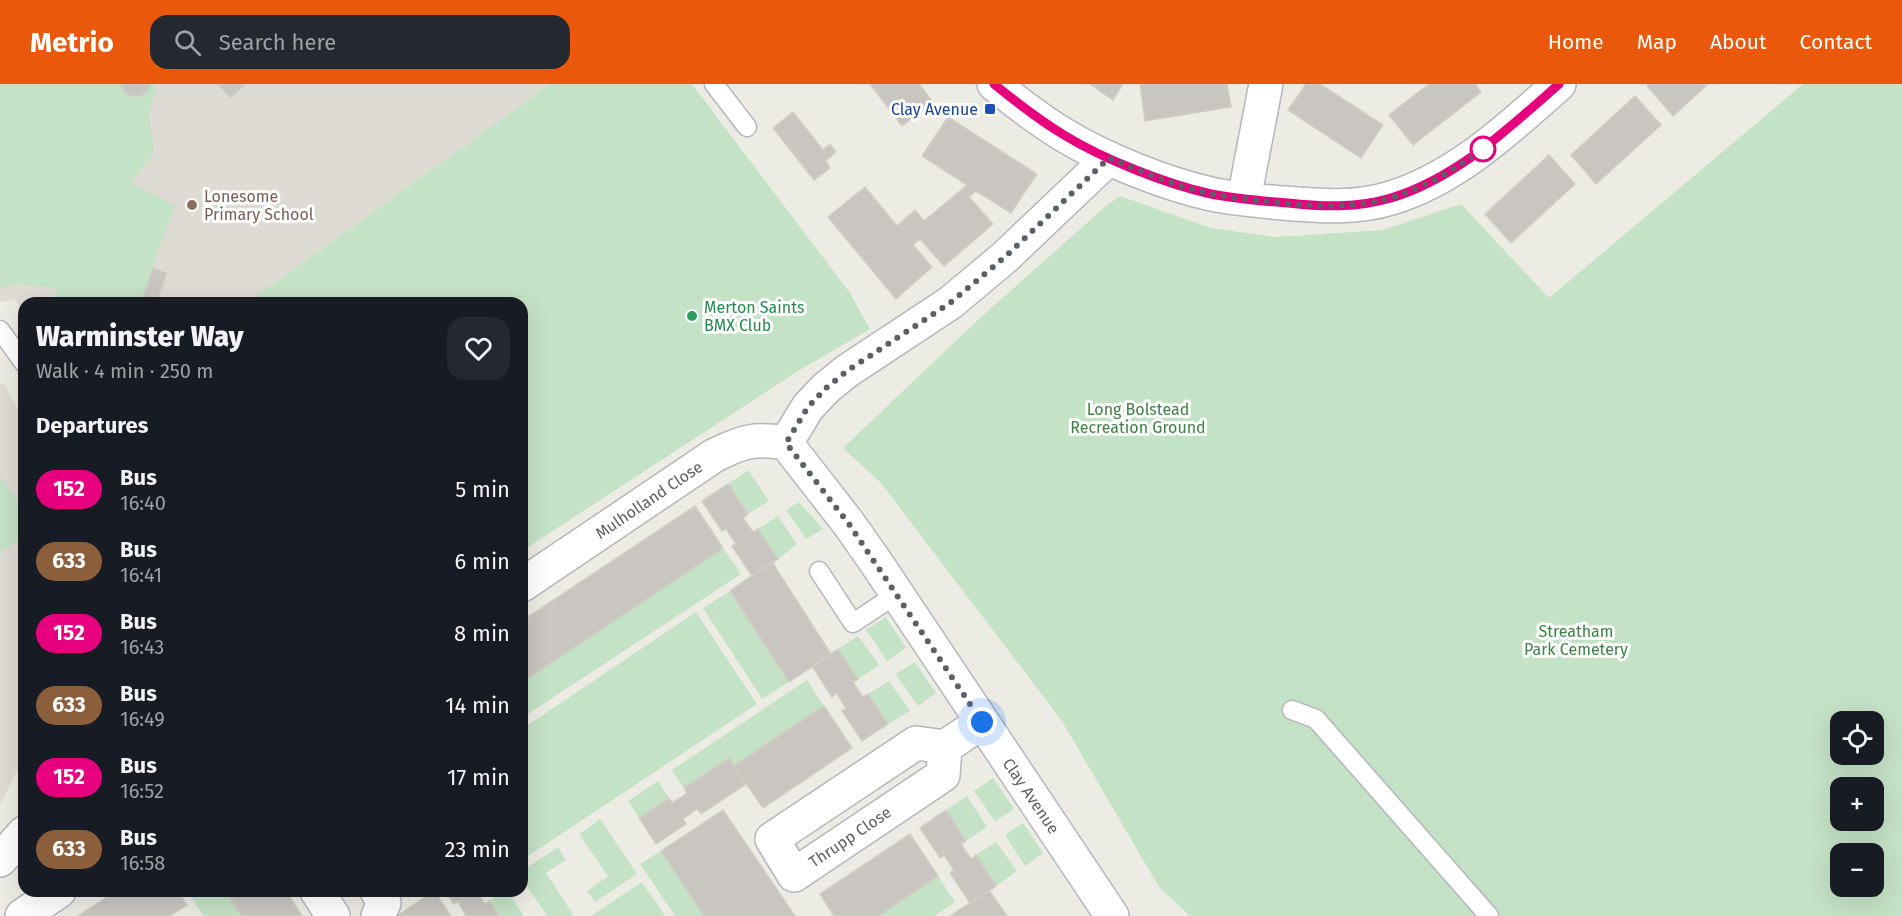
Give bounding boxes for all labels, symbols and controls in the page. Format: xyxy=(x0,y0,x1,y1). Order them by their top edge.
search box xyxy=(150,15,570,69)
text: Metrio xyxy=(30,26,114,59)
icon: search xyxy=(171,26,204,59)
text: Search here xyxy=(219,29,336,56)
text: Home xyxy=(1548,29,1604,55)
text: Map xyxy=(1637,29,1677,55)
text: About xyxy=(1710,29,1767,55)
text: Contact xyxy=(1800,29,1872,55)
place label: Clay Avenue xyxy=(891,100,978,119)
marker: Clay Avenue xyxy=(983,102,997,116)
unlabelled marker xyxy=(1470,136,1496,162)
place label: Lonesome Primary School xyxy=(204,187,314,224)
marker: Lonesome Primary School xyxy=(185,198,199,212)
place label: Merton Saints BMX Club xyxy=(704,298,804,335)
marker: Merton Saints BMX Club xyxy=(685,309,699,323)
button: heart xyxy=(447,317,510,380)
text: Warminster Way xyxy=(36,320,243,353)
text: Walk · 4 min · 250 m xyxy=(36,359,213,383)
park label: Long Bolstead Recreation Ground xyxy=(1070,400,1206,437)
text: Departures xyxy=(36,412,148,439)
street label: Mulholland Close xyxy=(592,457,706,543)
text: Bus xyxy=(120,464,157,491)
text: 152 xyxy=(53,476,85,502)
text: 5 min xyxy=(455,476,510,503)
text: 16:40 xyxy=(120,491,166,515)
text: Bus xyxy=(120,536,157,563)
text: 633 xyxy=(52,548,86,574)
text: 6 min xyxy=(454,548,510,575)
text: 16:41 xyxy=(120,563,162,587)
text: Bus xyxy=(120,608,157,635)
text: 152 xyxy=(53,620,85,646)
text: 8 min xyxy=(454,620,510,647)
park label: Streatham Park Cemetery xyxy=(1524,622,1628,659)
text: 16:43 xyxy=(120,635,164,659)
text: Bus xyxy=(120,680,157,707)
text: 633 xyxy=(52,692,86,718)
text: 14 min xyxy=(445,692,510,719)
text: 16:49 xyxy=(120,707,165,731)
your location xyxy=(967,707,997,737)
map controls xyxy=(1830,711,1884,897)
button: locate xyxy=(1830,711,1884,765)
text: Bus xyxy=(120,752,157,779)
street label: Clay Avenue xyxy=(999,755,1063,837)
text: 152 xyxy=(53,764,85,790)
text: 17 min xyxy=(447,764,510,791)
button: + xyxy=(1830,777,1884,831)
text: 16:52 xyxy=(120,779,164,803)
street label: Thrupp Close xyxy=(805,802,895,872)
text: Bus xyxy=(120,824,157,851)
text: 633 xyxy=(52,836,86,862)
text: 23 min xyxy=(444,836,510,863)
button: − xyxy=(1830,843,1884,897)
text: 16:58 xyxy=(120,851,165,875)

